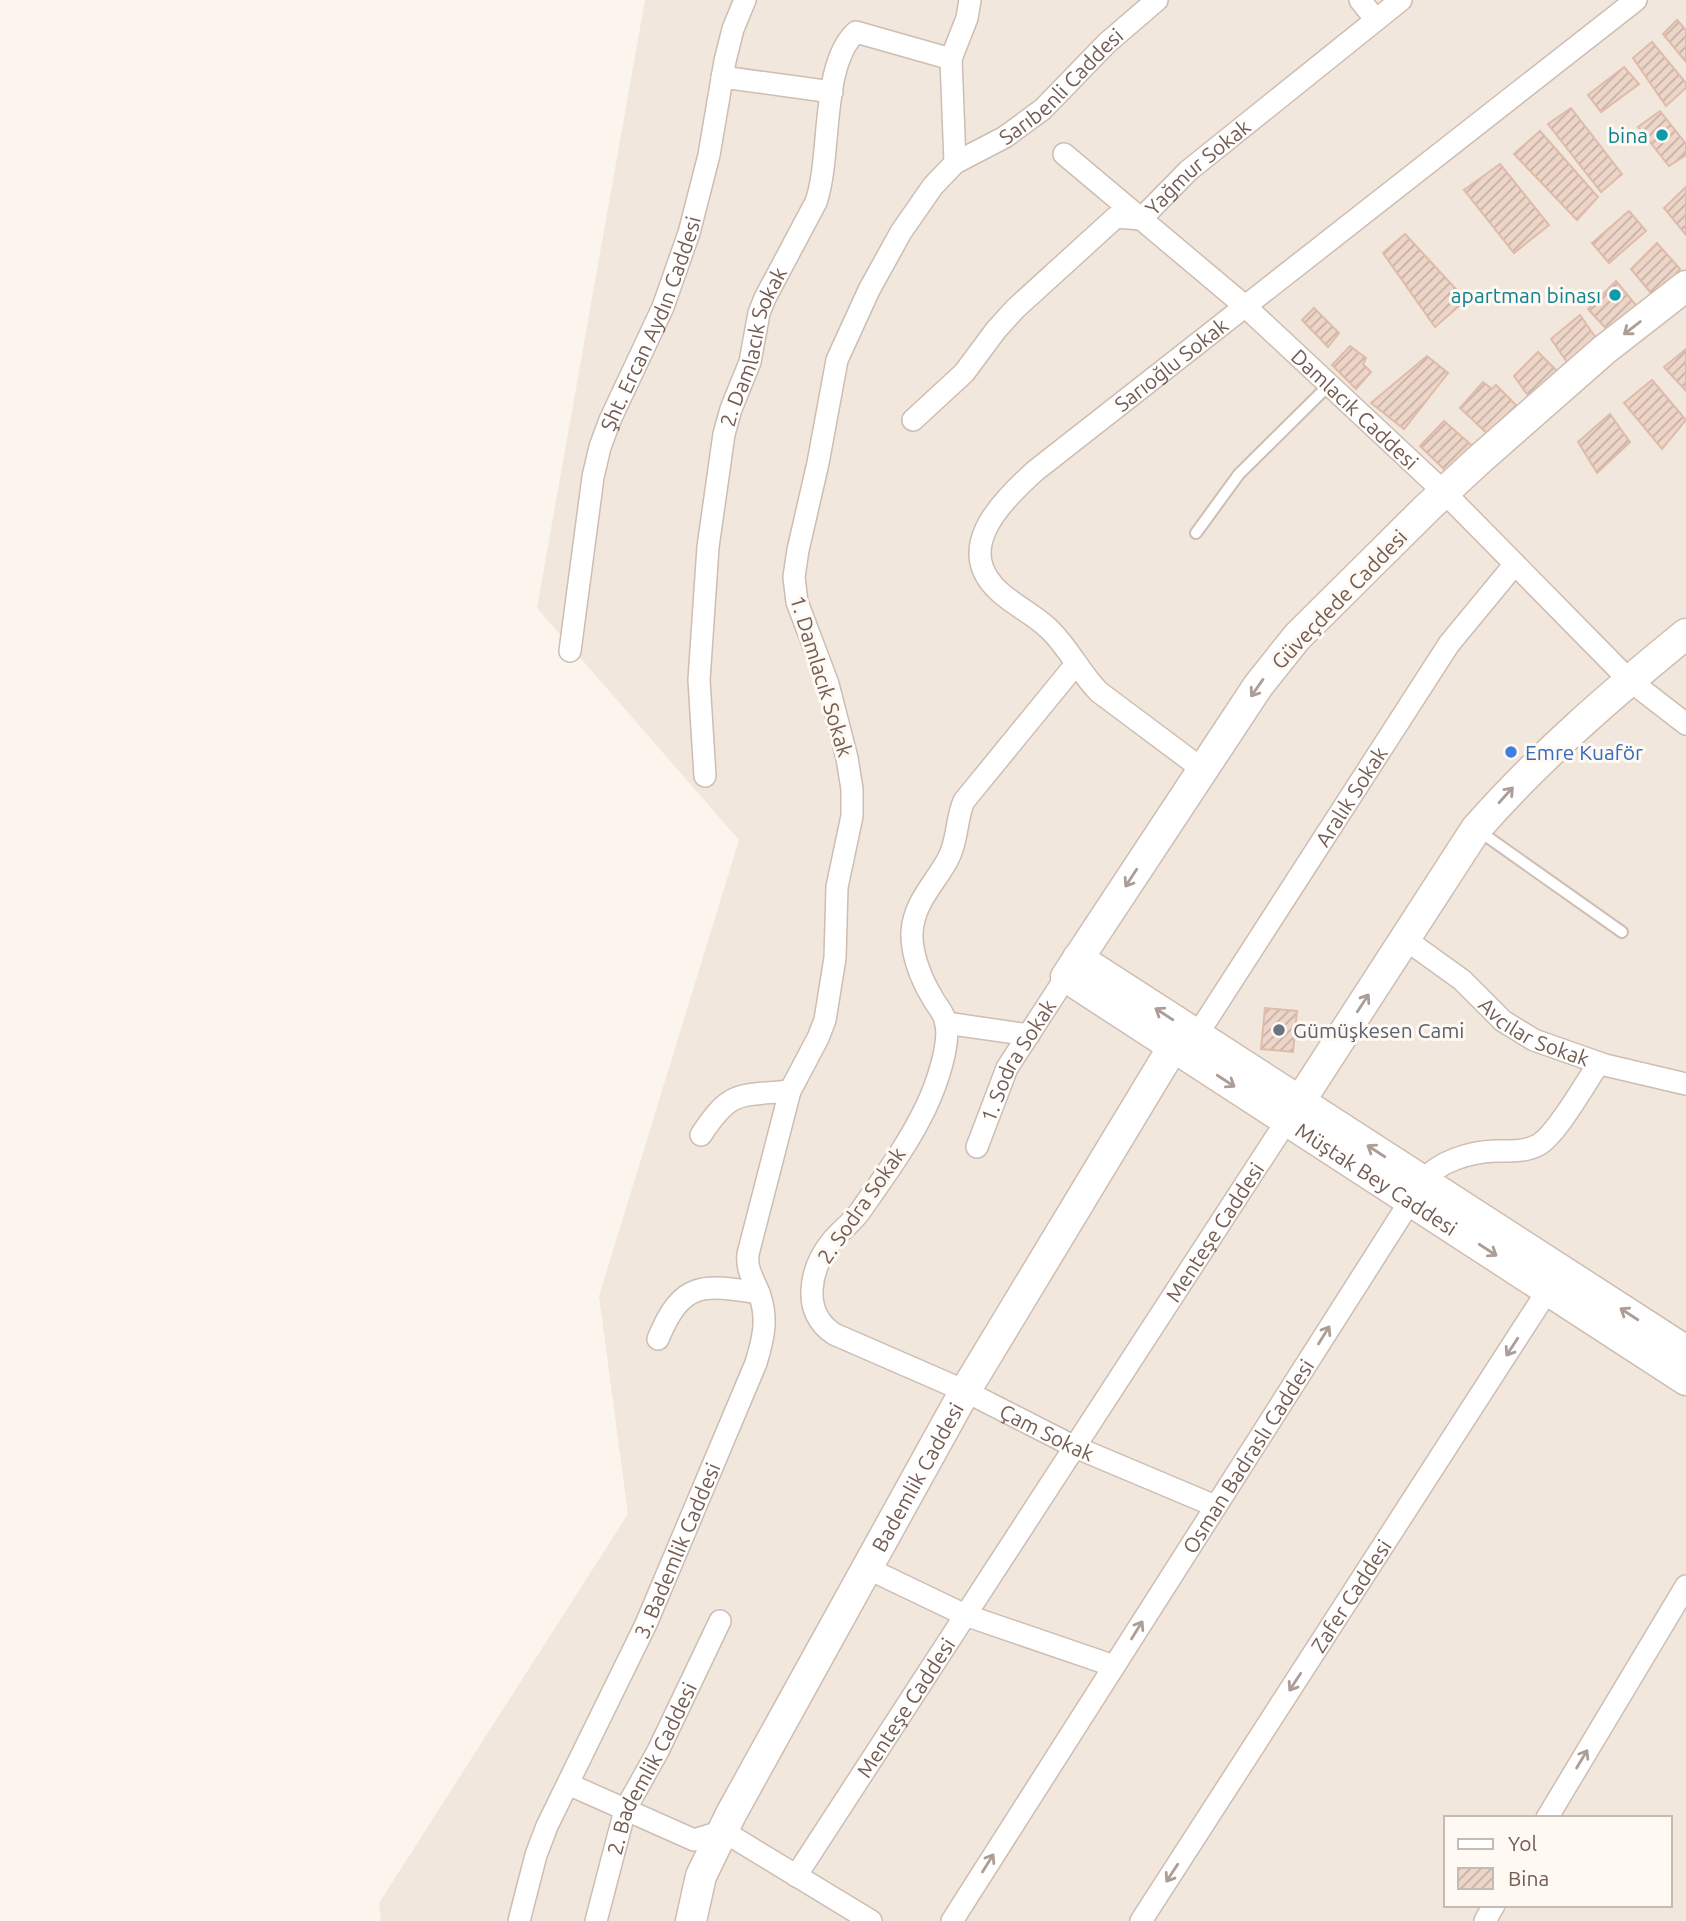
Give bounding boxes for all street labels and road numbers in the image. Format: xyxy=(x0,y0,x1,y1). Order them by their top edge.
street label: Sarıbenli Caddesi xyxy=(994,23,1128,149)
street label: Yağmur Sokak xyxy=(1140,114,1255,220)
street label: Şht. Ercan Aydın Caddesi xyxy=(595,214,705,434)
street label: 2. Damlacık Sokak xyxy=(715,262,792,429)
street label: Sarıoğlu Sokak xyxy=(1110,312,1233,416)
street label: Damlacık Caddesi xyxy=(1287,344,1423,474)
street label: Güveçdede Caddesi xyxy=(1266,524,1412,674)
street label: 1. Damlacık Sokak xyxy=(786,592,858,760)
street label: Aralık Sokak xyxy=(1310,742,1392,851)
street label: Avcılar Sokak xyxy=(1474,992,1593,1071)
street label: 1. Sodra Sokak xyxy=(976,994,1061,1125)
street label: Müştak Bey Caddesi xyxy=(1291,1118,1462,1240)
street label: 2. Sodra Sokak xyxy=(812,1142,910,1268)
street label: Menteşe Caddesi xyxy=(1160,1158,1268,1306)
street label: Osman Badraslı Caddesi xyxy=(1177,1355,1318,1558)
street label: Bademlik Caddesi xyxy=(867,1398,968,1556)
street label: Çam Sokak xyxy=(996,1399,1098,1466)
street label: 3. Bademlik Caddesi xyxy=(629,1459,725,1642)
street label: Zafer Caddesi xyxy=(1306,1535,1396,1657)
street label: Menteşe Caddesi xyxy=(851,1633,960,1782)
street label: 2. Bademlik Caddesi xyxy=(602,1678,701,1857)

